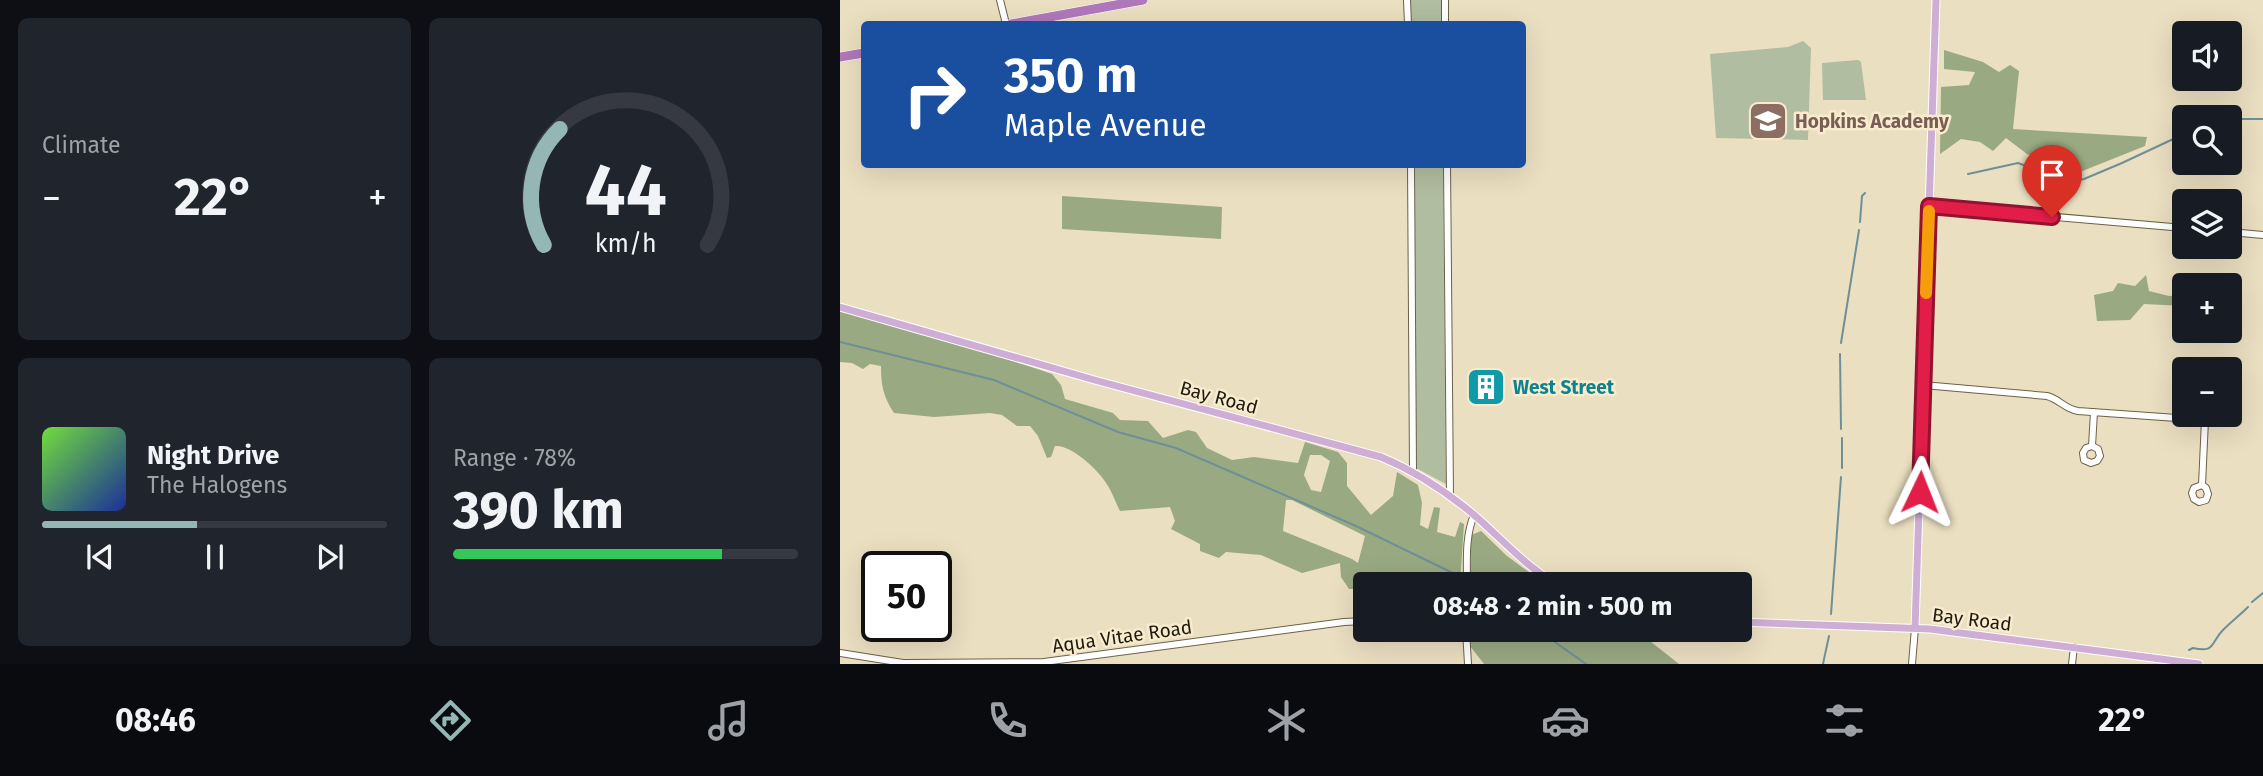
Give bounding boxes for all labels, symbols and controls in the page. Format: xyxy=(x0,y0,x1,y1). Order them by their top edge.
map controls xyxy=(2172,21,2242,427)
button: sound xyxy=(2172,21,2242,91)
text: 350 m xyxy=(1004,46,1137,105)
icon: right xyxy=(889,49,980,140)
school or university icon: Hopkins Academy xyxy=(1747,100,1789,142)
button: search xyxy=(2172,105,2242,175)
text: Maple Avenue xyxy=(1004,106,1207,144)
place label: Hopkins Academy xyxy=(1795,110,1949,133)
text: Climate xyxy=(42,131,121,159)
pin xyxy=(2022,145,2082,217)
text: 44 xyxy=(584,147,667,234)
icon: arrive xyxy=(2033,156,2071,194)
text: 22° xyxy=(174,166,255,229)
text: − xyxy=(42,175,61,221)
text: + xyxy=(368,175,387,221)
button: layers xyxy=(2172,189,2242,259)
text: km/h xyxy=(595,229,656,259)
button: + xyxy=(2172,273,2242,343)
button: − xyxy=(2172,357,2242,427)
building icon: West Street xyxy=(1465,366,1507,408)
street label: Bay Road xyxy=(1177,376,1260,419)
place label: West Street xyxy=(1513,376,1615,399)
text: Night Drive xyxy=(147,440,279,471)
text: Range · 78% xyxy=(453,444,576,472)
position arrow xyxy=(1883,455,1957,529)
text: The Halogens xyxy=(147,471,287,499)
text: 390 km xyxy=(453,479,624,542)
icon: previous xyxy=(81,538,119,576)
icon: pause xyxy=(196,538,234,576)
icon: next xyxy=(311,538,349,576)
speed limit sign: 50 xyxy=(861,551,952,642)
text: 08:48 · 2 min · 500 m xyxy=(1433,591,1672,622)
street label: Bay Road xyxy=(1931,603,2013,636)
street label: Aqua Vitae Road xyxy=(1051,615,1193,658)
icon: directions xyxy=(426,696,475,745)
icon: music xyxy=(704,696,753,745)
icon: phone xyxy=(983,696,1032,745)
icon: climate xyxy=(1262,696,1311,745)
icon: car xyxy=(1541,696,1590,745)
icon: filters xyxy=(1820,696,1869,745)
text: 08:46 xyxy=(115,701,196,739)
text: 22° xyxy=(2098,701,2148,739)

